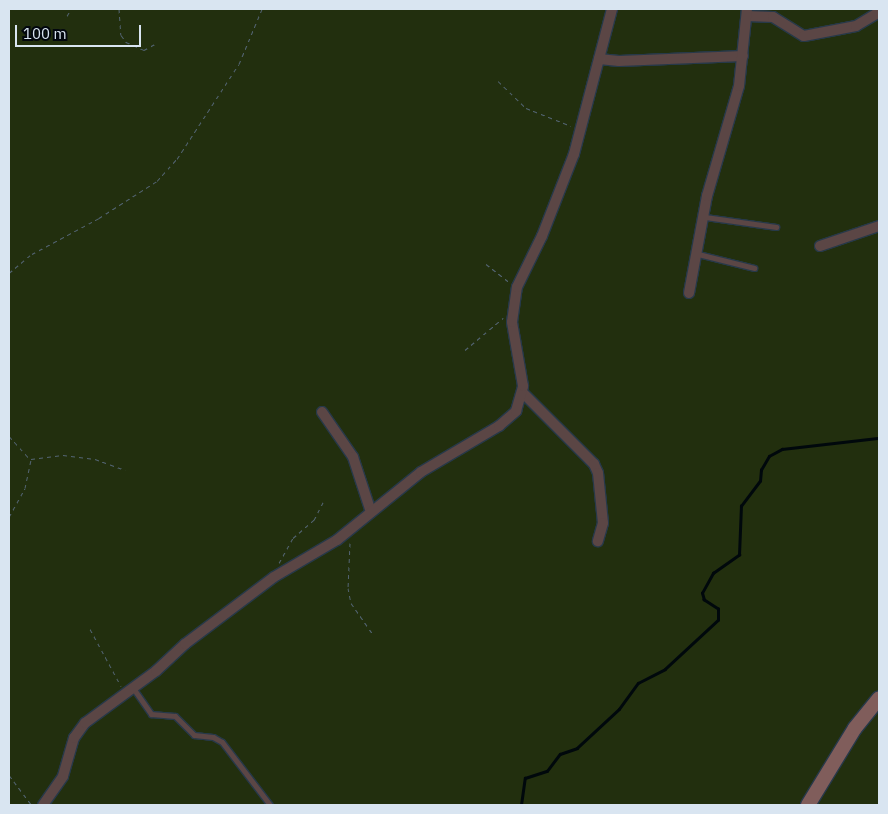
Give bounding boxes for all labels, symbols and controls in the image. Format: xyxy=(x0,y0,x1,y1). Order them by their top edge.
scale bar xyxy=(18,15,144,47)
text: 100 m xyxy=(23,24,67,43)

